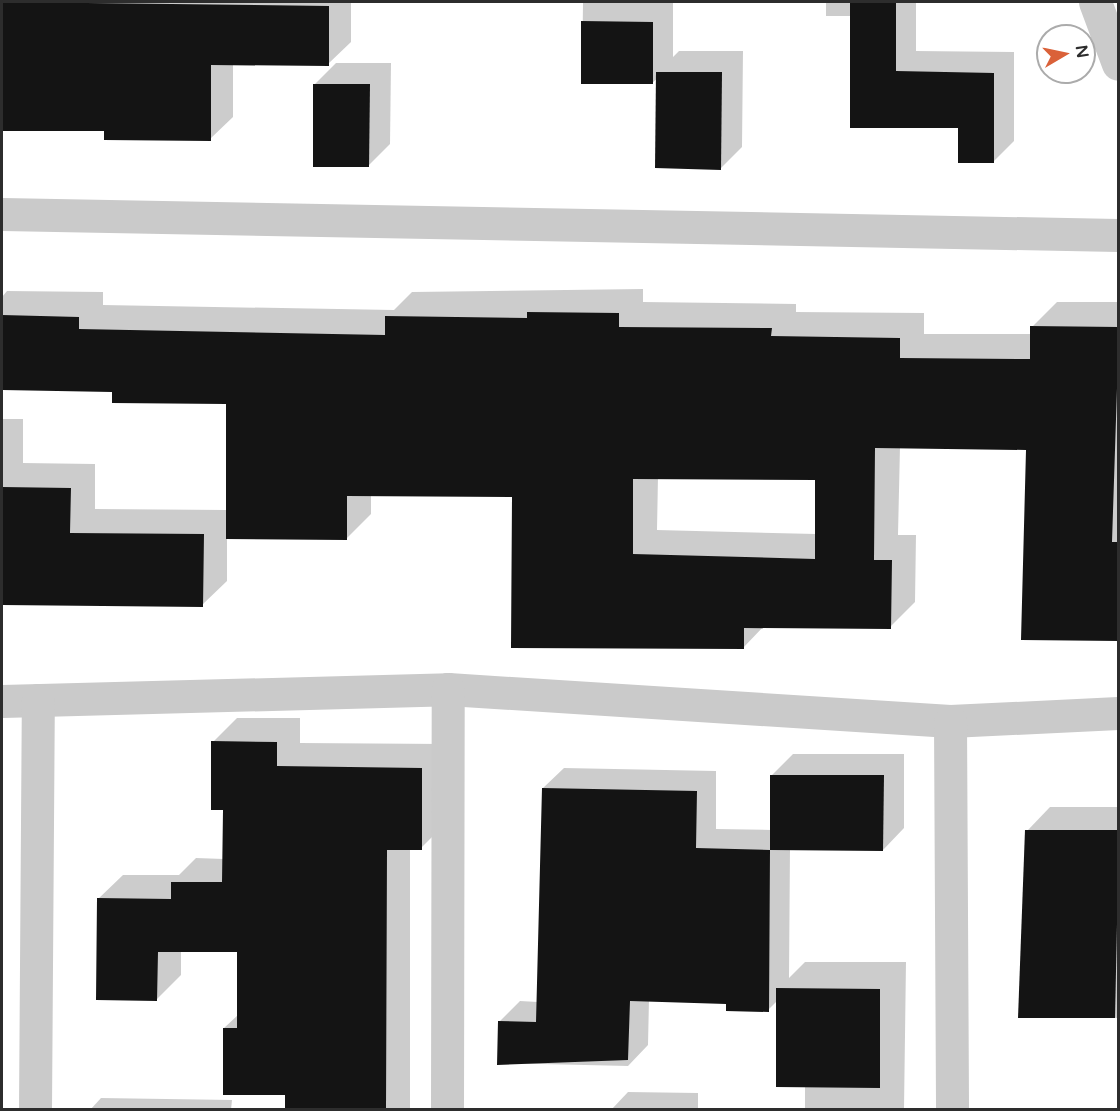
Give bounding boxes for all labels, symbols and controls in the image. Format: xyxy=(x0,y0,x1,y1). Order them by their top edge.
north arrow xyxy=(1036,24,1096,84)
text: N xyxy=(1071,44,1093,59)

